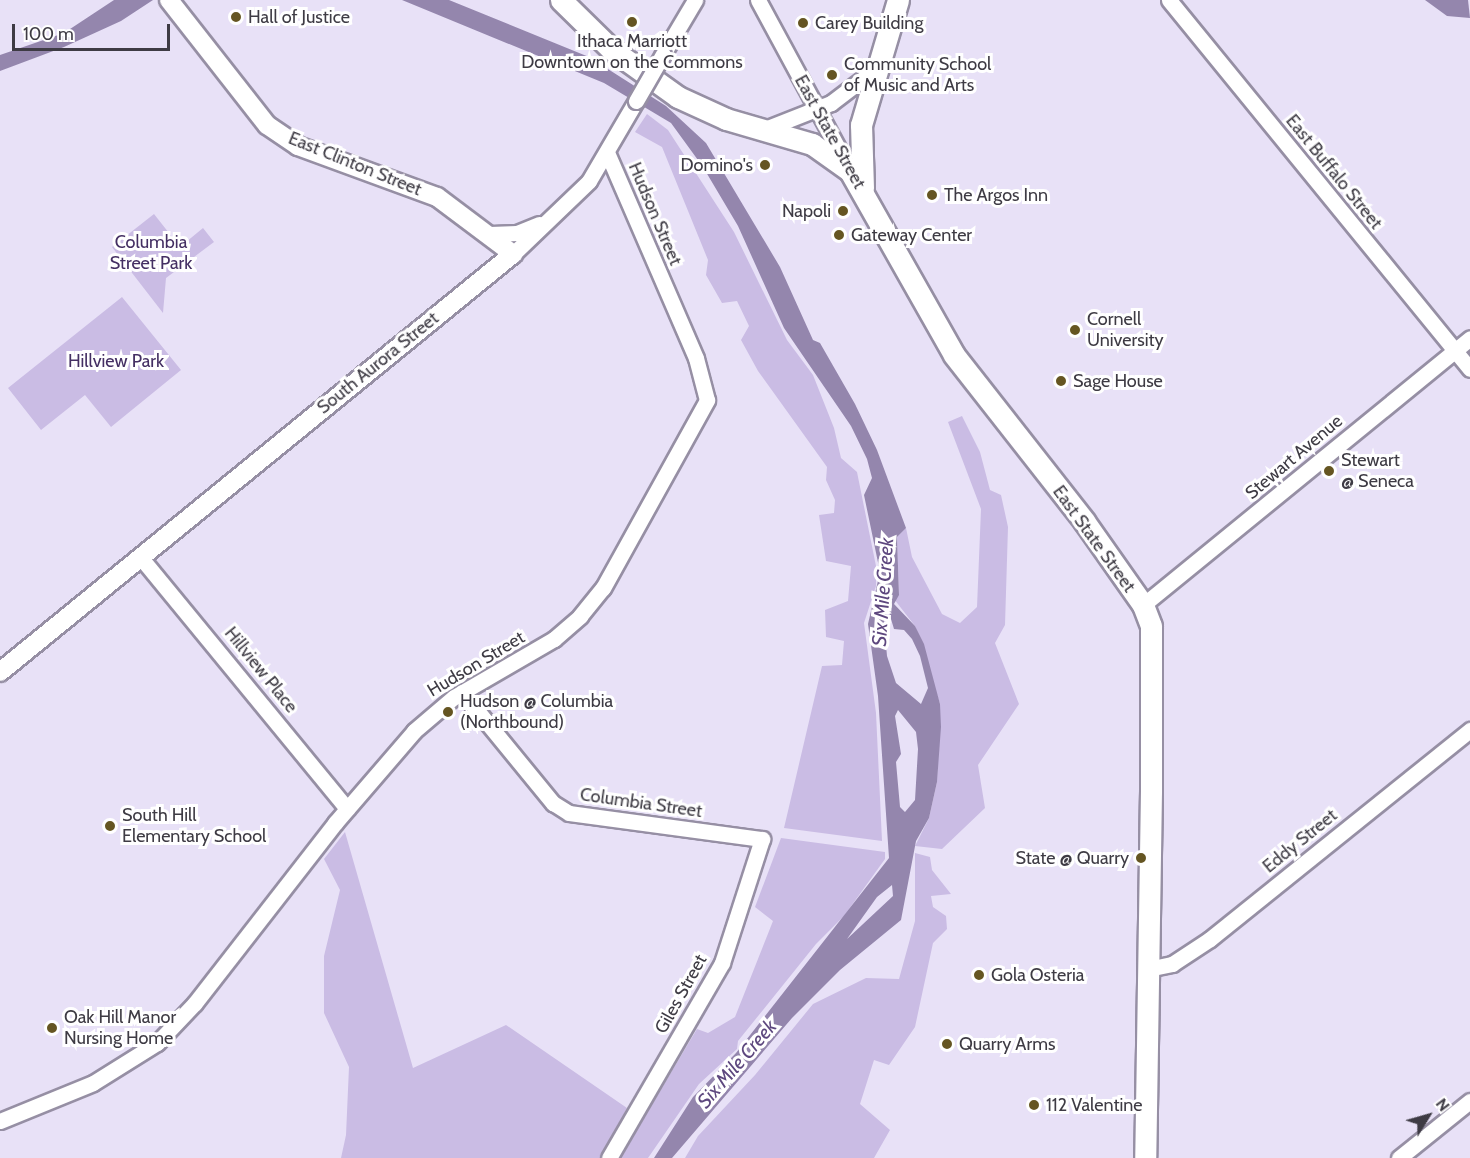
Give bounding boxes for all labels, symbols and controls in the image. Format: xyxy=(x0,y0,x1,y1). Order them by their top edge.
place label: Hall of Justice xyxy=(248,6,350,28)
marker: Hall of Justice xyxy=(229,10,243,24)
scale bar xyxy=(15,12,172,50)
place label: Carey Building xyxy=(815,12,923,34)
marker: Ithaca Marriott Downtown on the Commons xyxy=(625,15,639,29)
marker: Carey Building xyxy=(796,16,810,30)
text: 100 m xyxy=(23,23,74,45)
place label: Ithaca Marriott Downtown on the Commons xyxy=(521,31,743,74)
place label: Community School of Music and Arts xyxy=(844,54,991,97)
marker: Community School of Music and Arts xyxy=(825,68,839,82)
street label: East State Street xyxy=(790,71,870,193)
street label: East Buffalo Street xyxy=(1281,110,1387,234)
street label: East Clinton Street xyxy=(285,127,425,201)
place label: Domino's xyxy=(681,154,753,176)
marker: Domino's xyxy=(758,158,772,172)
street label: Hudson Street xyxy=(624,159,686,269)
place label: The Argos Inn xyxy=(944,184,1048,206)
marker: The Argos Inn xyxy=(925,188,939,202)
place label: Napoli xyxy=(782,200,831,222)
marker: Napoli xyxy=(836,204,850,218)
place label: Gateway Center xyxy=(851,224,972,246)
marker: Gateway Center xyxy=(832,228,846,242)
park label: Columbia Street Park xyxy=(110,232,192,274)
street label: South Aurora Street xyxy=(313,307,443,419)
place label: Cornell University xyxy=(1087,309,1164,352)
marker: Cornell University xyxy=(1068,323,1082,337)
park label: Hillview Park xyxy=(68,350,164,372)
place label: Sage House xyxy=(1073,370,1163,392)
marker: Sage House xyxy=(1054,374,1068,388)
street label: Stewart Avenue xyxy=(1241,410,1347,504)
place label: Stewart @ Seneca xyxy=(1341,450,1414,492)
marker: Stewart @ Seneca xyxy=(1322,464,1336,478)
street label: East State Street xyxy=(1048,481,1140,597)
water label: Six Mile Creek xyxy=(867,537,899,647)
street label: Hillview Place xyxy=(220,623,302,717)
street label: Hudson Street xyxy=(423,627,529,701)
place label: Hudson @ Columbia (Northbound) xyxy=(460,691,613,734)
marker: Hudson @ Columbia (Northbound) xyxy=(441,705,455,719)
street label: Columbia Street xyxy=(579,784,703,822)
place label: South Hill Elementary School xyxy=(122,805,266,848)
street label: Eddy Street xyxy=(1259,805,1341,877)
marker: South Hill Elementary School xyxy=(103,819,117,833)
place label: State @ Quarry xyxy=(1016,847,1129,869)
marker: State @ Quarry xyxy=(1134,851,1148,865)
street label: Giles Street xyxy=(650,951,712,1037)
place label: Gola Osteria xyxy=(991,964,1084,986)
marker: Gola Osteria xyxy=(972,968,986,982)
place label: Oak Hill Manor Nursing Home xyxy=(64,1007,176,1050)
water label: Six Mile Creek xyxy=(692,1015,782,1113)
marker: Oak Hill Manor Nursing Home xyxy=(45,1021,59,1035)
place label: Quarry Arms xyxy=(959,1033,1055,1055)
marker: Quarry Arms xyxy=(940,1037,954,1051)
north arrow xyxy=(1398,1086,1458,1146)
place label: 112 Valentine xyxy=(1046,1094,1143,1116)
text: N xyxy=(1432,1095,1454,1115)
marker: 112 Valentine xyxy=(1027,1098,1041,1112)

